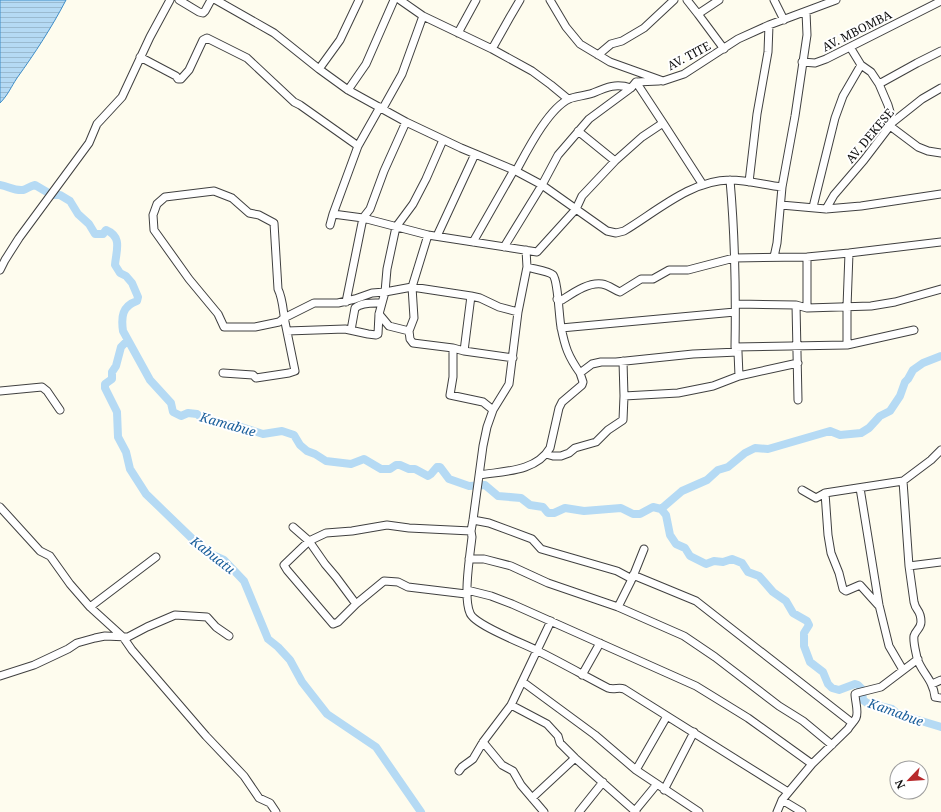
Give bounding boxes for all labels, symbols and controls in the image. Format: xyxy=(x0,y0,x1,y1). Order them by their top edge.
street label: AV. MBOMBA xyxy=(819,6,895,55)
street label: AV. TITE xyxy=(664,37,714,74)
street label: AV. DEKESE xyxy=(842,105,897,167)
water label: Kamabue xyxy=(197,407,259,441)
water label: Kabuatu xyxy=(186,531,239,578)
water label: Kamabue xyxy=(865,693,927,730)
north arrow xyxy=(889,760,929,800)
text: N xyxy=(891,777,908,792)

